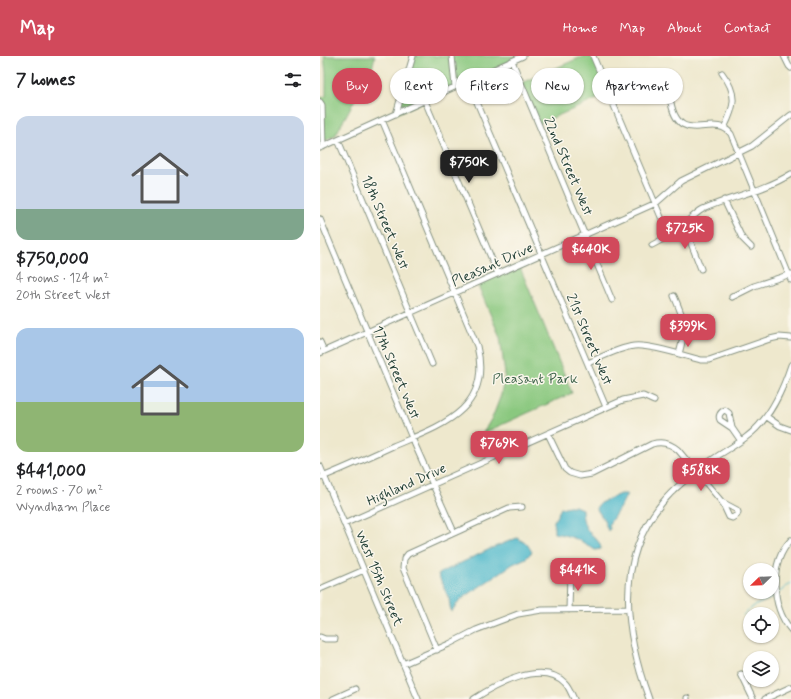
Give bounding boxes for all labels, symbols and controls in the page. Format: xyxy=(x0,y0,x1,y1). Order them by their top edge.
text: Map xyxy=(20,16,55,41)
text: Home xyxy=(563,19,597,37)
text: Map xyxy=(619,19,645,37)
text: About xyxy=(667,19,702,37)
text: Contact xyxy=(724,19,771,37)
chip: Buy xyxy=(332,68,382,104)
chip: Rent xyxy=(390,68,448,104)
chip: Filters xyxy=(456,68,523,104)
chip: New xyxy=(531,68,584,104)
chip: Apartment xyxy=(592,68,683,104)
text: 7 homes xyxy=(16,69,75,91)
icon: filters xyxy=(282,69,304,91)
street label: 22nd Street West xyxy=(539,114,597,219)
icon: home xyxy=(124,142,196,214)
pin: $750K xyxy=(441,150,497,184)
text: $750K xyxy=(449,154,489,171)
street label: 18th Street West xyxy=(357,173,413,273)
pin: $725K xyxy=(657,216,713,250)
text: $725K xyxy=(666,220,704,237)
pin: $640K xyxy=(563,237,619,271)
street label: Pleasant Drive xyxy=(449,239,536,291)
text: $640K xyxy=(571,241,611,258)
text: $750,000 xyxy=(16,248,89,270)
text: 4 rooms · 124 m² xyxy=(16,270,109,287)
text: 20th Street West xyxy=(16,287,110,304)
street label: 21st Street West xyxy=(562,291,617,388)
pin: $399K xyxy=(660,314,716,348)
text: $399K xyxy=(669,318,707,335)
street label: 17th Street West xyxy=(368,323,424,422)
icon: home xyxy=(124,354,196,426)
park label: Pleasant Park xyxy=(492,370,578,388)
pin: $769K xyxy=(471,431,527,465)
text: $769K xyxy=(480,435,518,452)
pin: $588K xyxy=(673,458,729,492)
street label: Highland Drive xyxy=(364,459,450,512)
text: $441,000 xyxy=(16,460,86,482)
text: $588K xyxy=(682,462,720,479)
text: 2 rooms · 70 m² xyxy=(16,482,103,499)
text: Wyndham Place xyxy=(16,499,110,516)
street label: West 15th Street xyxy=(351,528,408,629)
pin: $441K xyxy=(550,558,606,592)
text: $441K xyxy=(559,562,597,579)
north arrow xyxy=(743,563,779,599)
map controls xyxy=(743,563,779,687)
button: locate xyxy=(743,607,779,643)
button: layers xyxy=(743,651,779,687)

